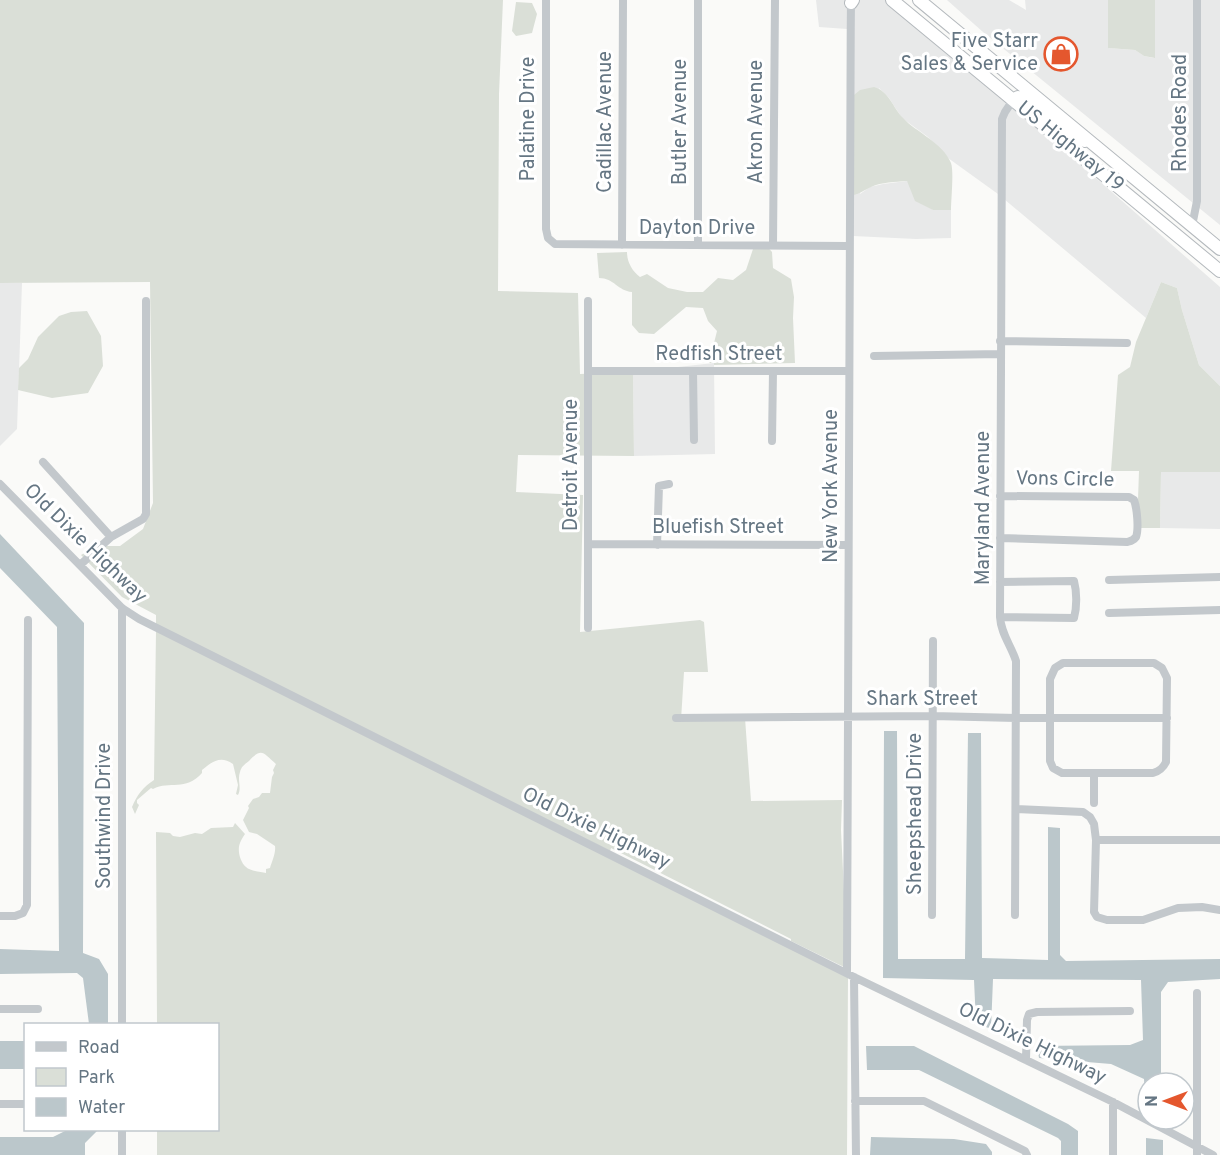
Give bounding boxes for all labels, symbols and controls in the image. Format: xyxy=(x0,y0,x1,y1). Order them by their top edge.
place label: Five Starr Sales & Service xyxy=(901,29,1038,78)
shop icon: Five Starr Sales & Service xyxy=(1043,36,1079,72)
street label: Cadillac Avenue xyxy=(593,51,619,193)
street label: Rhodes Road xyxy=(1168,54,1194,172)
street label: Palatine Drive xyxy=(516,57,542,181)
street label: Butler Avenue xyxy=(668,59,694,185)
street label: Akron Avenue xyxy=(744,60,770,184)
street label: US Highway 19 xyxy=(1011,96,1129,198)
street label: Dayton Drive xyxy=(639,216,755,242)
street label: Redfish Street xyxy=(655,342,783,368)
street label: Detroit Avenue xyxy=(559,399,585,531)
street label: New York Avenue xyxy=(819,409,845,563)
street label: Maryland Avenue xyxy=(971,431,997,585)
street label: Vons Circle xyxy=(1015,466,1115,494)
street label: Old Dixie Highway xyxy=(18,478,152,610)
street label: Bluefish Street xyxy=(652,515,784,541)
street label: Shark Street xyxy=(866,687,978,713)
street label: Sheepshead Drive xyxy=(903,733,929,895)
street label: Southwind Drive xyxy=(92,743,118,889)
street label: Old Dixie Highway xyxy=(518,782,674,876)
street label: Old Dixie Highway xyxy=(954,997,1110,1091)
legend xyxy=(24,1023,219,1131)
text: Road xyxy=(78,1037,120,1060)
text: Park xyxy=(78,1067,115,1090)
north arrow xyxy=(1136,1071,1196,1131)
text: N xyxy=(1143,1095,1163,1107)
text: Water xyxy=(78,1097,125,1120)

